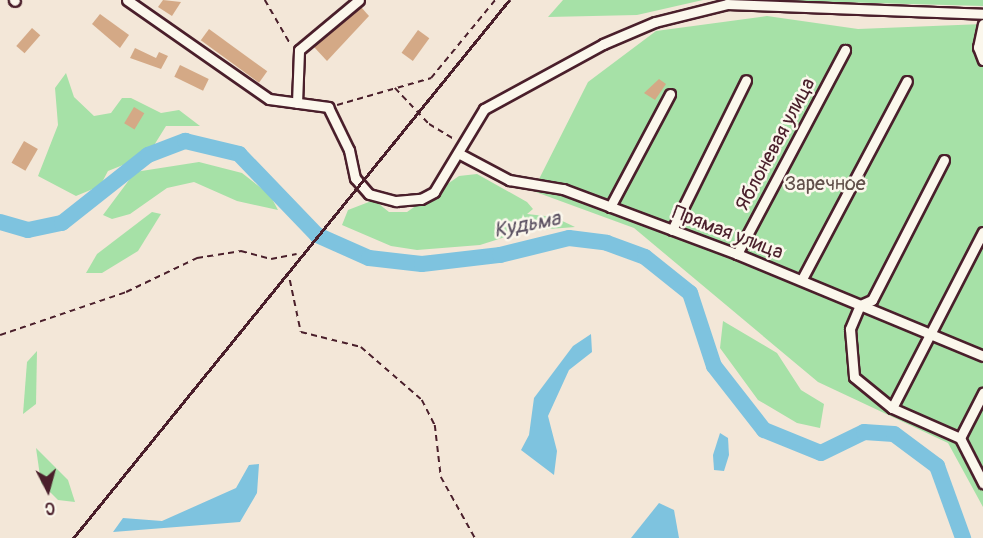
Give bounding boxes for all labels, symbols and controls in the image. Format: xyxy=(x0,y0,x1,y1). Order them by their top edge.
street label: Яблоневая улица xyxy=(730,74,820,214)
park label: Заречное xyxy=(784,171,866,195)
street label: Прямая улица xyxy=(669,200,787,264)
water label: Кудьма xyxy=(492,206,562,244)
north arrow xyxy=(18,460,78,520)
text: С xyxy=(44,497,56,518)

